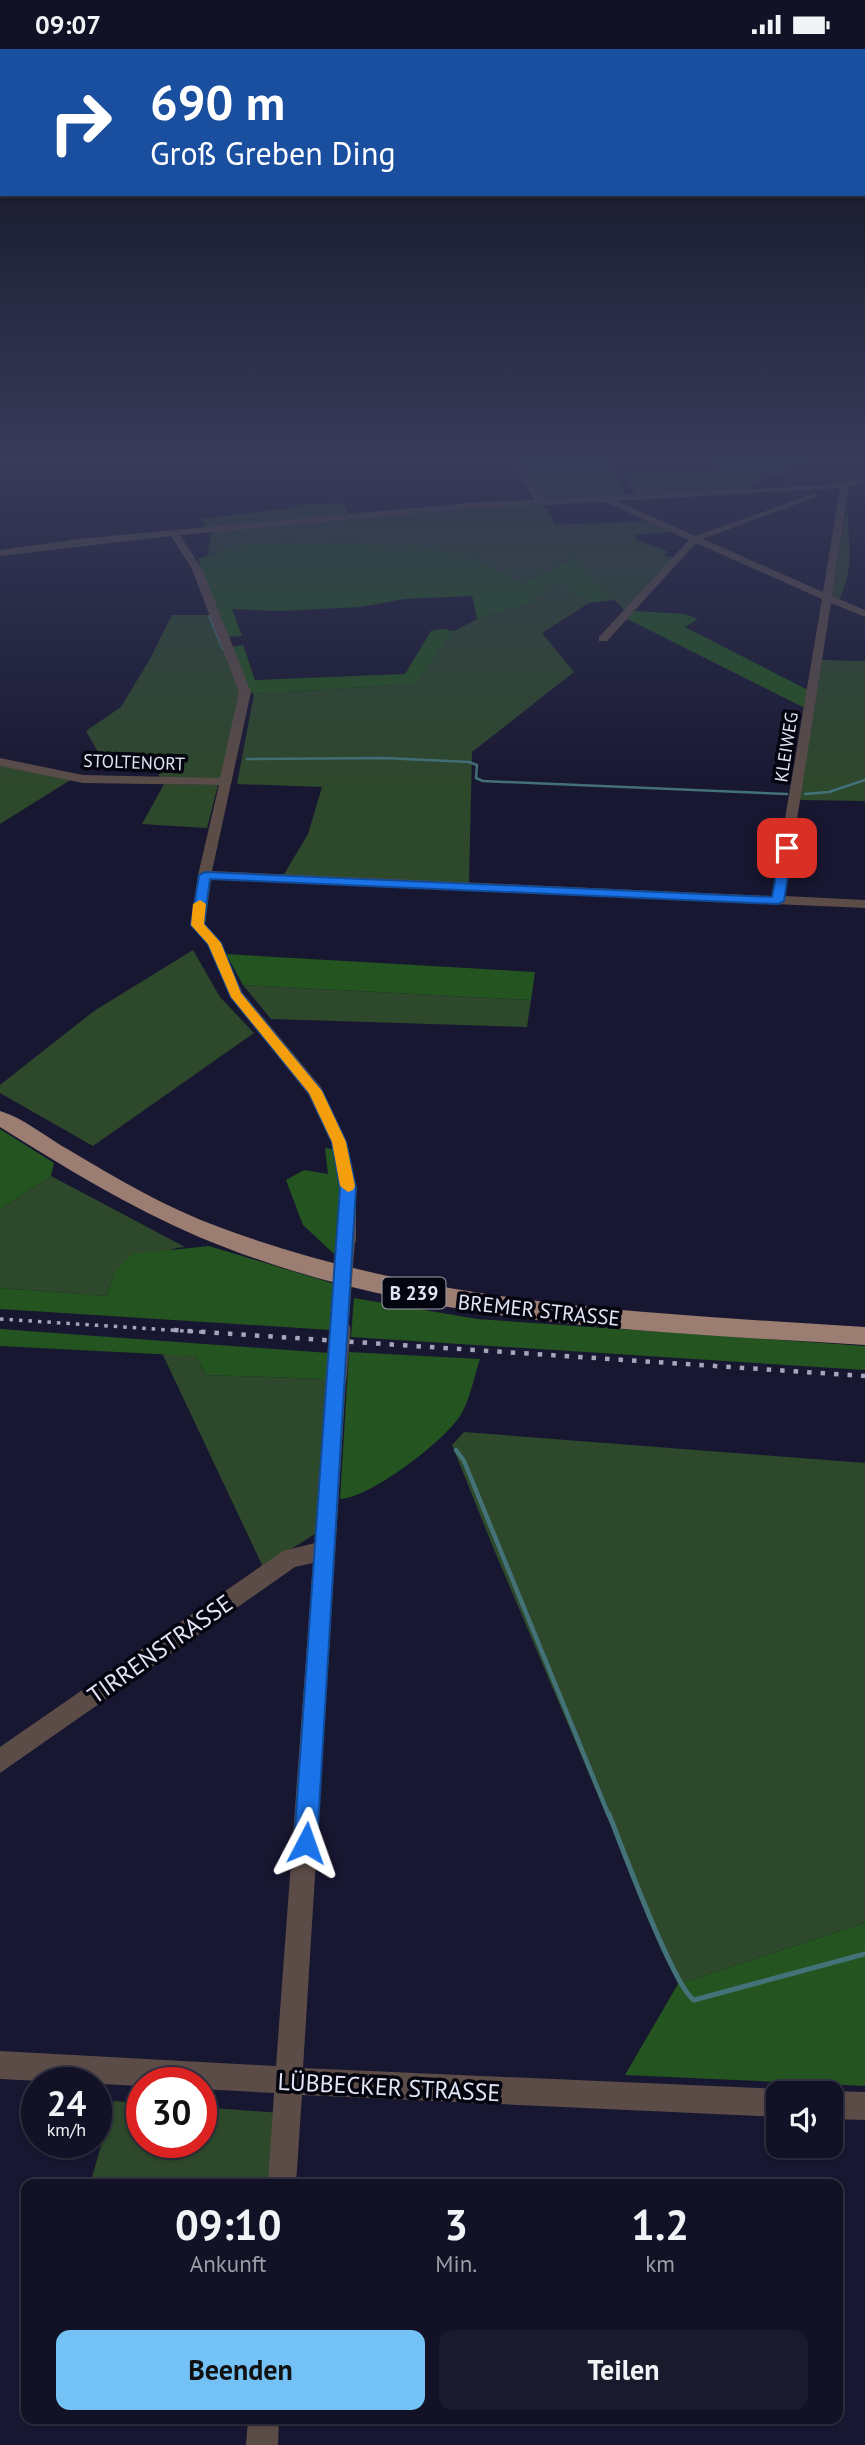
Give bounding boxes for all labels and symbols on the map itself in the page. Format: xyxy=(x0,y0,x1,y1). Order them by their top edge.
street label: KLEIWEG xyxy=(769,710,803,784)
street label: STOLTENORT xyxy=(83,749,185,775)
pin xyxy=(757,818,817,878)
road number: B 239 xyxy=(382,1277,446,1309)
street label: BREMER STRASSE xyxy=(457,1288,621,1332)
street label: TIRRENSTRASSE xyxy=(81,1588,239,1710)
position arrow xyxy=(269,1806,343,1880)
street label: LÜBBECKER STRASSE xyxy=(277,2066,501,2108)
speed limit sign: 30 xyxy=(126,2067,217,2158)

